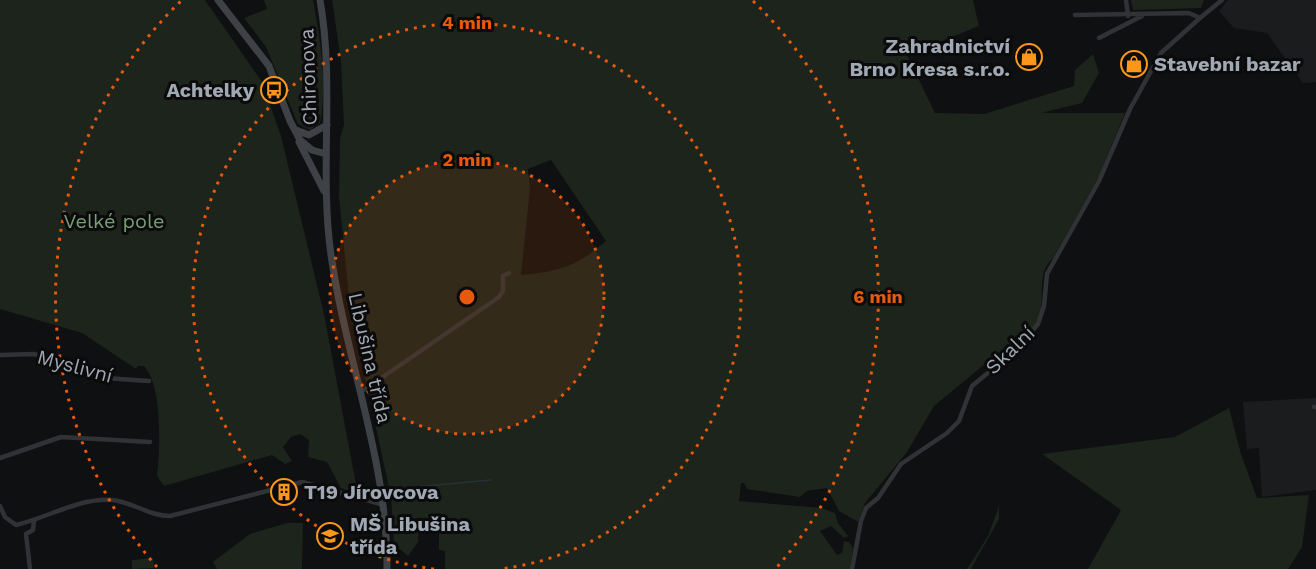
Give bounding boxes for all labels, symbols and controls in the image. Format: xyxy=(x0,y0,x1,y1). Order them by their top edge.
text: 4 min xyxy=(442,12,492,33)
street label: Chironova xyxy=(294,28,322,126)
place label: Zahradnictví Brno Kresa s.r.o. xyxy=(849,34,1010,81)
shop icon: Zahradnictví Brno Kresa s.r.o. xyxy=(1014,42,1044,72)
shop icon: Stavební bazar xyxy=(1119,49,1149,79)
place label: Stavební bazar xyxy=(1154,52,1301,76)
bus stop icon: Achtelky xyxy=(259,75,289,105)
place label: Achtelky xyxy=(167,78,255,102)
text: 2 min xyxy=(442,149,492,170)
park label: Velké pole xyxy=(63,209,165,233)
text: 6 min xyxy=(853,286,903,307)
centre of rings xyxy=(457,287,477,307)
street label: Libušina třída xyxy=(343,290,397,426)
street label: Skalní xyxy=(980,321,1040,379)
street label: Myslivní xyxy=(35,344,115,388)
building icon: T19 Jírovcova xyxy=(269,477,299,507)
place label: T19 Jírovcova xyxy=(304,480,439,504)
place label: MŠ Libušina třída xyxy=(350,512,470,559)
school or university icon: MŠ Libušina třída xyxy=(315,521,345,551)

